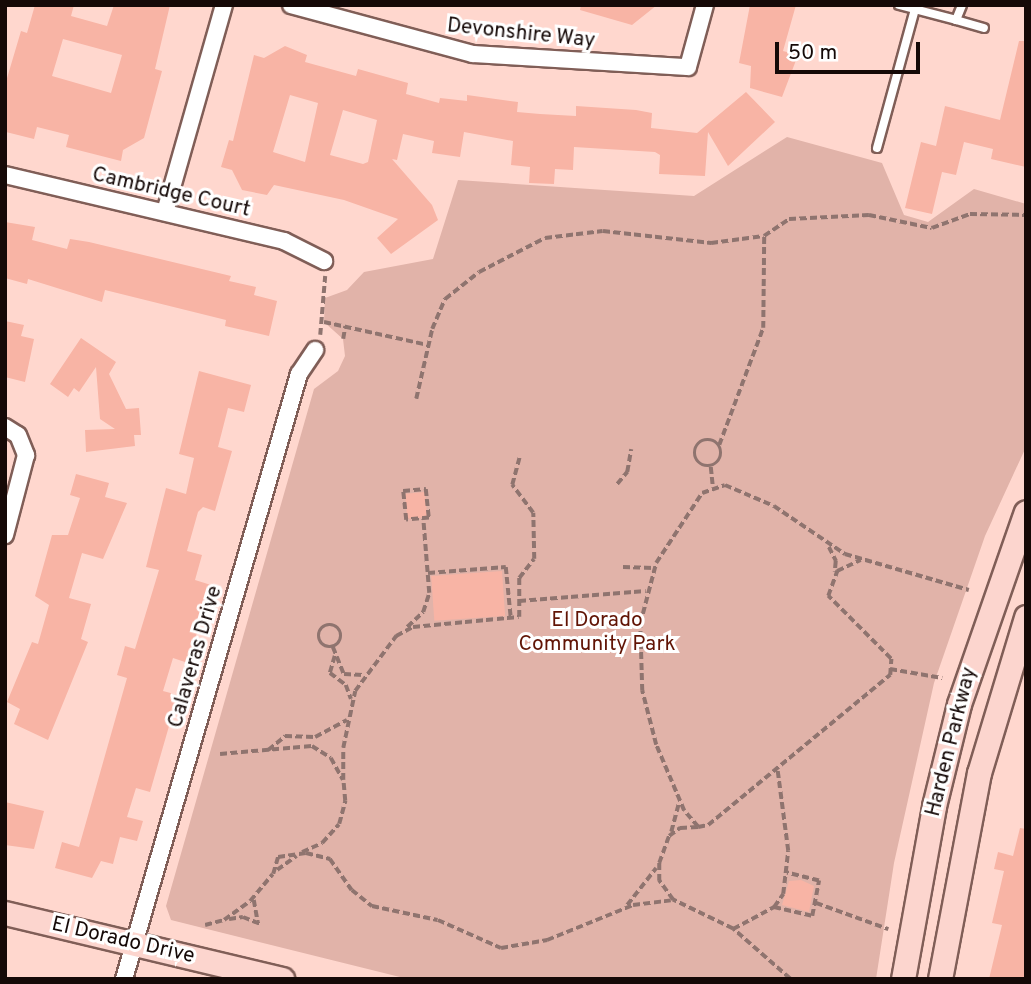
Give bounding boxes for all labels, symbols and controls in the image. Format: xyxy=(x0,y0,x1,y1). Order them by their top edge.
street label: Devonshire Way xyxy=(445,14,597,54)
scale bar xyxy=(779,28,924,72)
text: 50 m xyxy=(788,40,837,67)
street label: Cambridge Court xyxy=(90,163,252,223)
street label: Calaveras Drive xyxy=(164,583,228,731)
park label: El Dorado Community Park xyxy=(518,608,676,658)
street label: Harden Parkway xyxy=(921,665,983,819)
street label: El Dorado Drive xyxy=(49,912,197,970)

